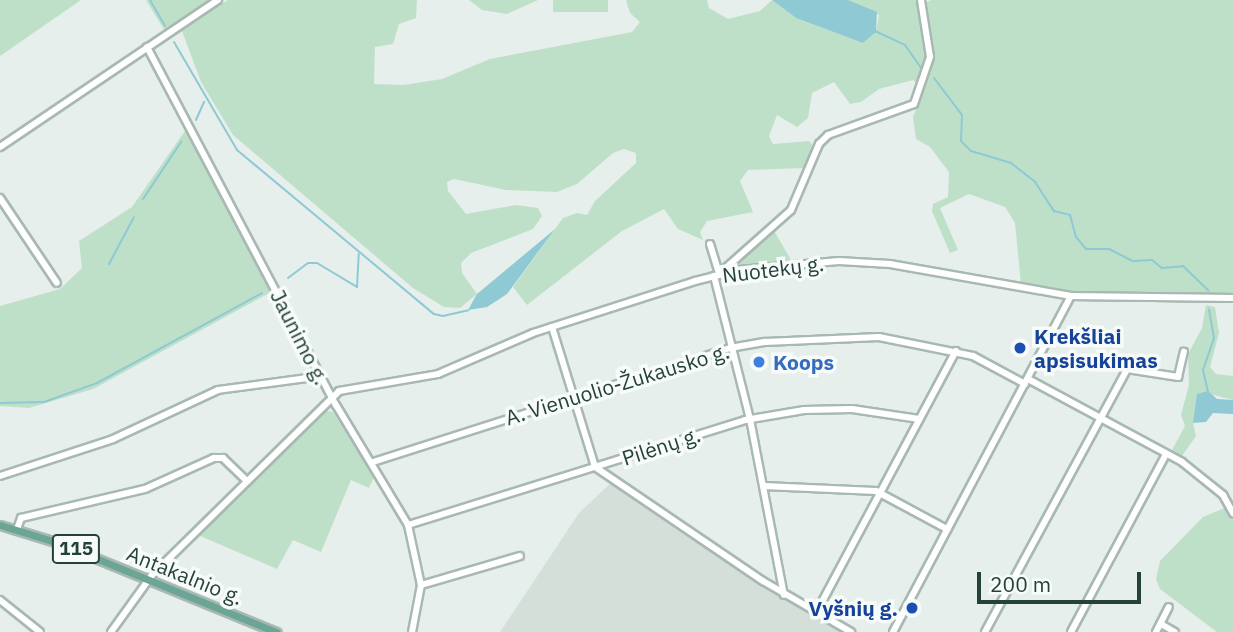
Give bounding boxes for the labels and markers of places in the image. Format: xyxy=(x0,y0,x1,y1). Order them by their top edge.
place label: Krekšliai apsisukimas xyxy=(1034,323,1158,373)
marker: Krekšliai apsisukimas xyxy=(1012,340,1028,356)
place label: Koops xyxy=(773,349,834,375)
marker: Koops xyxy=(751,354,767,370)
place label: Vyšnių g. xyxy=(809,595,898,621)
marker: Vyšnių g. xyxy=(904,600,920,616)

